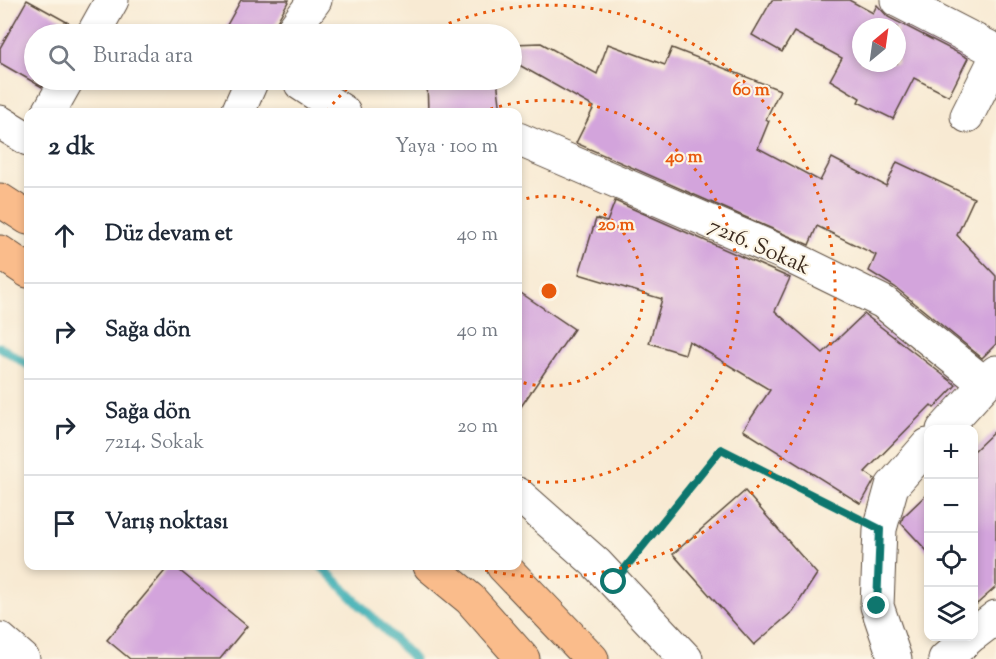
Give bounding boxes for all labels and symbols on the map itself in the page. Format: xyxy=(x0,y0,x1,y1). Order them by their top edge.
north arrow xyxy=(852,18,906,72)
text: 60 m xyxy=(732,78,770,104)
text: 40 m xyxy=(664,145,703,171)
street label: 7216. Sokak xyxy=(703,211,815,284)
text: 20 m xyxy=(598,213,634,239)
centre of rings xyxy=(539,281,559,301)
route start xyxy=(600,568,626,594)
route end xyxy=(863,592,889,618)

